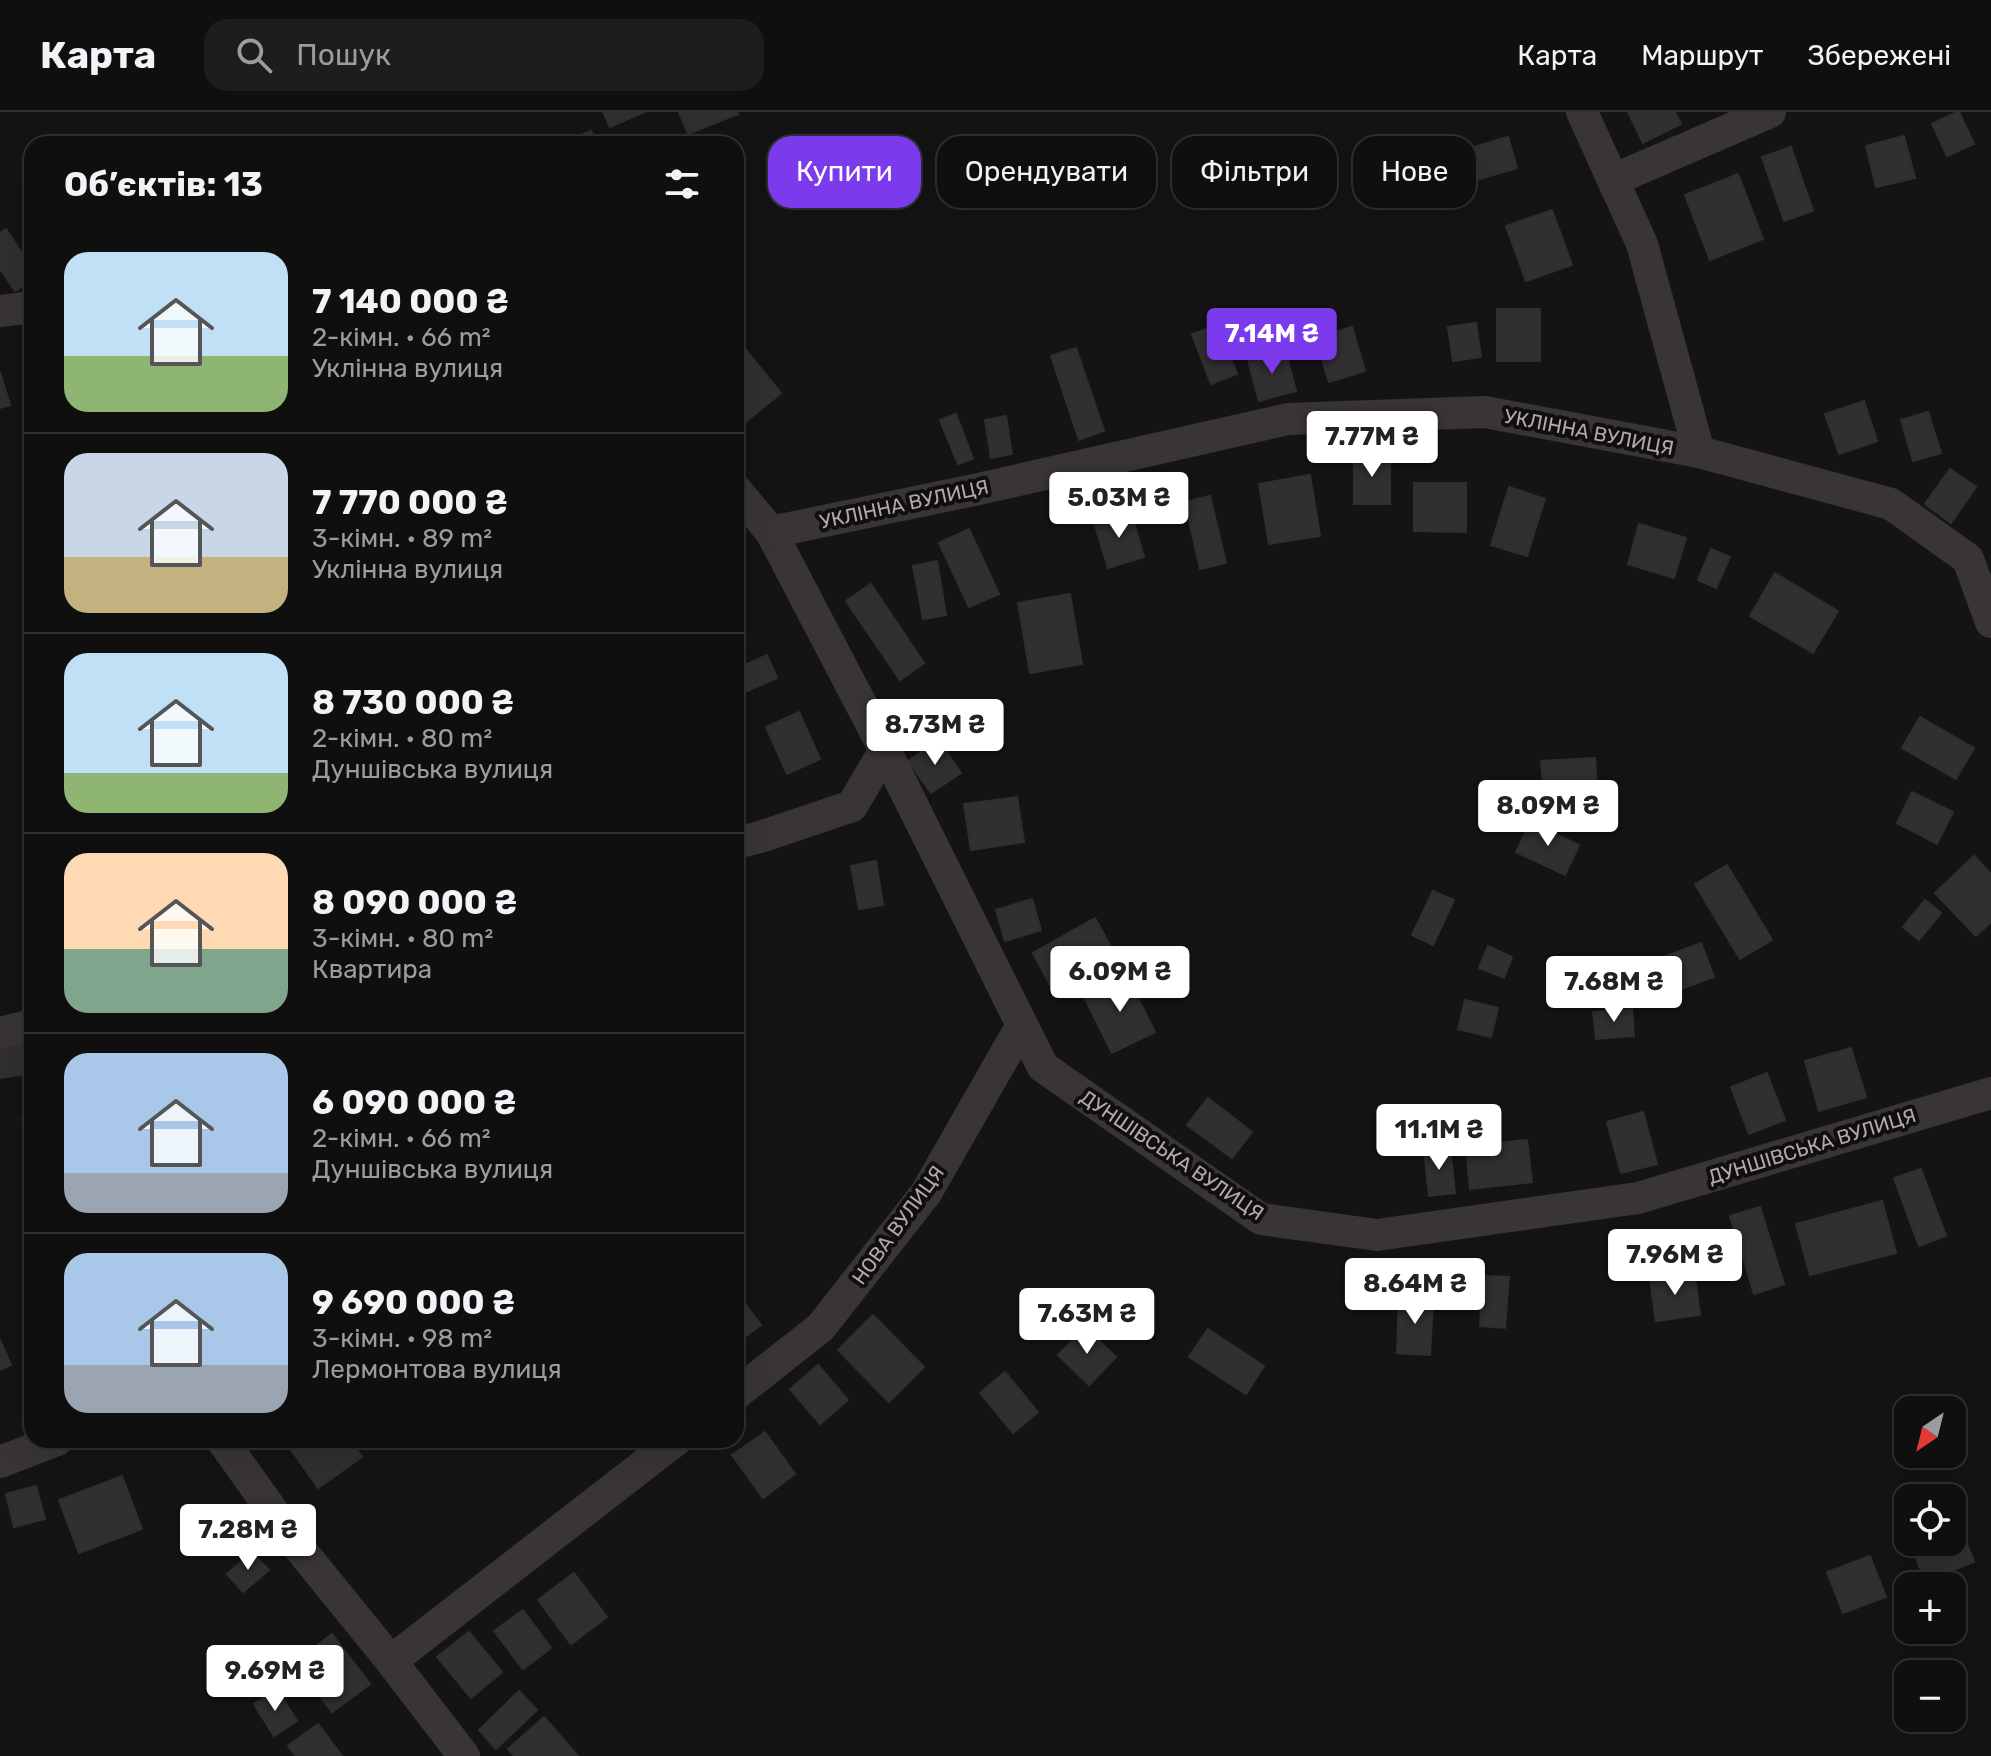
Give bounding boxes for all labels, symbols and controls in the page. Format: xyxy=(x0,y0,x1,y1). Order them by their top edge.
search box xyxy=(204,19,764,91)
text: Карта xyxy=(40,32,156,78)
icon: search xyxy=(232,33,276,77)
text: Пошук xyxy=(296,37,391,73)
text: Карта xyxy=(1517,39,1597,72)
text: Маршрут xyxy=(1641,39,1763,72)
text: Збережені xyxy=(1807,39,1951,72)
chip: Купити xyxy=(768,136,921,208)
chip: Орендувати xyxy=(937,136,1156,208)
chip: Фільтри xyxy=(1172,136,1337,208)
chip: Нове xyxy=(1353,136,1476,208)
icon: filters xyxy=(660,162,704,206)
text: Об’єктів: 13 xyxy=(64,164,263,205)
text: 7 140 000 ₴ xyxy=(312,281,509,322)
icon: home xyxy=(128,284,224,380)
pin: 7.14M ₴ xyxy=(1198,308,1346,376)
text: 7.14M ₴ xyxy=(1225,318,1319,349)
text: 2-кімн. · 66 m² xyxy=(312,322,491,353)
text: Уклінна вулиця xyxy=(312,353,503,384)
street label: УКЛІННА ВУЛИЦЯ xyxy=(1502,404,1676,460)
pin: 7.77M ₴ xyxy=(1298,411,1446,479)
text: 7.77M ₴ xyxy=(1325,421,1419,452)
pin: 5.03M ₴ xyxy=(1045,472,1193,540)
street label: УКЛІННА ВУЛИЦЯ xyxy=(817,474,991,534)
text: 7 770 000 ₴ xyxy=(312,482,508,523)
text: 5.03M ₴ xyxy=(1067,482,1171,513)
icon: home xyxy=(128,485,224,581)
text: 3-кімн. · 89 m² xyxy=(312,523,492,554)
text: Уклінна вулиця xyxy=(312,554,503,585)
text: 8 730 000 ₴ xyxy=(312,682,514,723)
icon: home xyxy=(128,685,224,781)
pin: 8.73M ₴ xyxy=(861,699,1009,767)
text: 8.73M ₴ xyxy=(885,709,985,740)
text: 2-кімн. · 80 m² xyxy=(312,723,492,754)
text: Дуншівська вулиця xyxy=(312,754,553,785)
pin: 8.09M ₴ xyxy=(1474,780,1622,848)
text: 8.09M ₴ xyxy=(1496,790,1600,821)
text: 8 090 000 ₴ xyxy=(312,882,517,923)
icon: home xyxy=(128,885,224,981)
text: 3-кімн. · 80 m² xyxy=(312,923,493,954)
pin: 6.09M ₴ xyxy=(1046,946,1194,1014)
text: Квартира xyxy=(312,954,432,985)
text: 6.09M ₴ xyxy=(1068,956,1172,987)
pin: 7.68M ₴ xyxy=(1540,956,1688,1024)
text: 7.68M ₴ xyxy=(1564,966,1664,997)
text: 6 090 000 ₴ xyxy=(312,1082,516,1123)
icon: home xyxy=(128,1085,224,1181)
street label: ДУНШІВСЬКА ВУЛИЦЯ xyxy=(1076,1085,1268,1225)
street label: ДУНШІВСЬКА ВУЛИЦЯ xyxy=(1705,1103,1919,1189)
pin: 11.1M ₴ xyxy=(1365,1104,1513,1172)
text: 11.1M ₴ xyxy=(1394,1114,1484,1145)
text: 2-кімн. · 66 m² xyxy=(312,1123,491,1154)
text: Дуншівська вулиця xyxy=(312,1154,553,1185)
street label: НОВА ВУЛИЦЯ xyxy=(847,1161,949,1289)
pin: 7.96M ₴ xyxy=(1601,1229,1749,1297)
text: 7.96M ₴ xyxy=(1626,1239,1724,1270)
pin: 8.64M ₴ xyxy=(1341,1258,1489,1326)
text: 8.64M ₴ xyxy=(1363,1268,1467,1299)
text: 9 690 000 ₴ xyxy=(312,1282,515,1323)
icon: home xyxy=(128,1285,224,1381)
pin: 7.63M ₴ xyxy=(1013,1288,1161,1356)
text: 7.63M ₴ xyxy=(1037,1298,1137,1329)
text: 3-кімн. · 98 m² xyxy=(312,1323,492,1354)
text: Лермонтова вулиця xyxy=(312,1354,562,1385)
north arrow xyxy=(1894,1396,1966,1468)
map controls xyxy=(1894,1396,1966,1732)
button: locate xyxy=(1894,1484,1966,1556)
pin: 7.28M ₴ xyxy=(174,1504,322,1572)
text: 7.28M ₴ xyxy=(198,1514,298,1545)
button: + xyxy=(1894,1572,1966,1644)
pin: 9.69M ₴ xyxy=(201,1645,349,1713)
text: 9.69M ₴ xyxy=(225,1655,325,1686)
button: − xyxy=(1894,1660,1966,1732)

